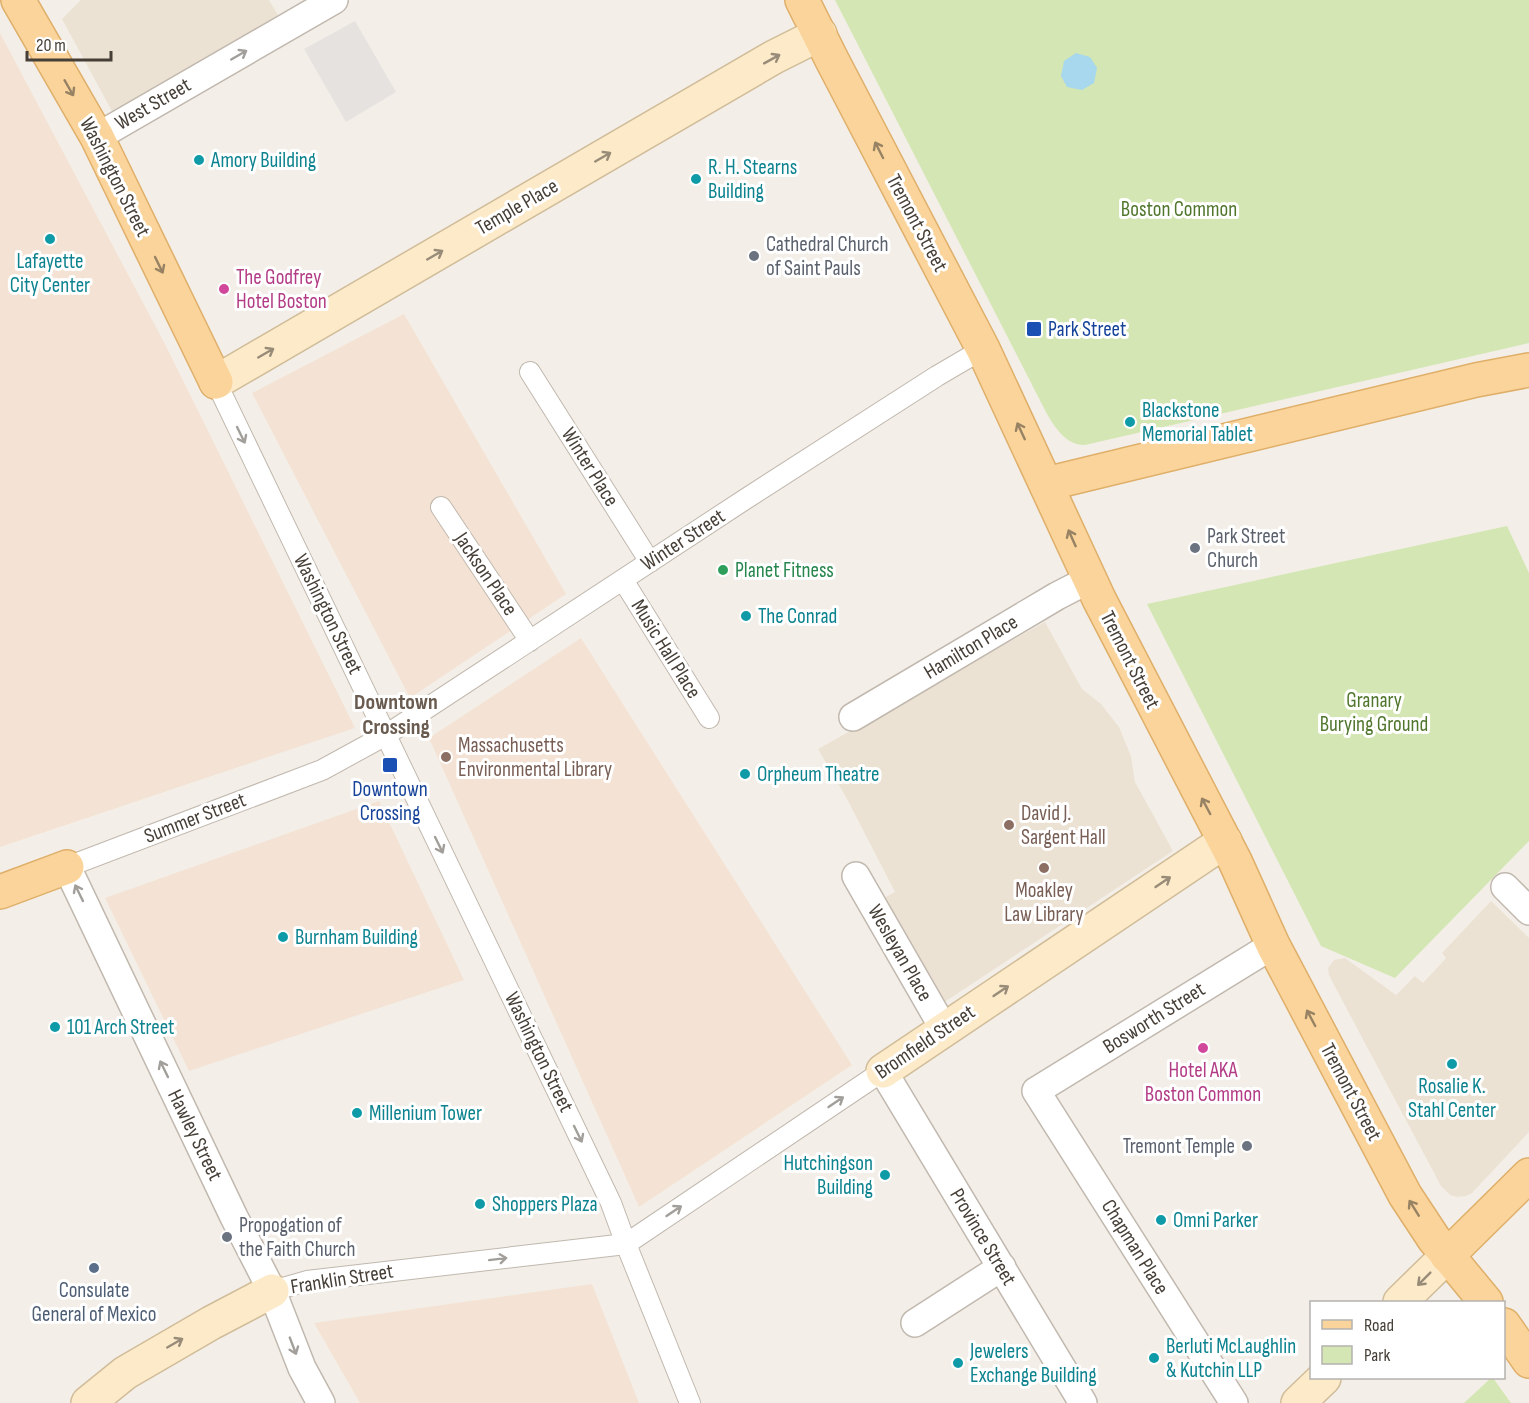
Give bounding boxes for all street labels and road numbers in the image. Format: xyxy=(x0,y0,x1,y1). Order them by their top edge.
street label: West Street xyxy=(111,72,195,136)
street label: Washington Street xyxy=(74,113,156,241)
street label: Tremont Street xyxy=(881,170,953,276)
street label: Temple Place xyxy=(471,173,563,241)
street label: Winter Place xyxy=(556,423,624,511)
street label: Winter Street xyxy=(636,504,730,576)
street label: Jackson Place xyxy=(449,527,523,620)
street label: Washington Street xyxy=(288,550,368,678)
street label: Music Hall Place xyxy=(626,595,706,703)
street label: Tremont Street xyxy=(1095,607,1165,713)
street label: Hamilton Place xyxy=(920,609,1022,685)
street label: Summer Street xyxy=(141,787,249,849)
street label: Wesleyan Place xyxy=(862,900,938,1006)
street label: Bosworth Street xyxy=(1098,977,1210,1059)
street label: Washington Street xyxy=(499,988,579,1116)
street label: Bromfield Street xyxy=(870,999,980,1085)
street label: Tremont Street xyxy=(1315,1039,1387,1145)
street label: Hawley Street xyxy=(162,1085,228,1185)
street label: Province Street xyxy=(944,1184,1022,1290)
street label: Chapman Place xyxy=(1096,1195,1174,1299)
street label: Franklin Street xyxy=(289,1259,395,1299)

